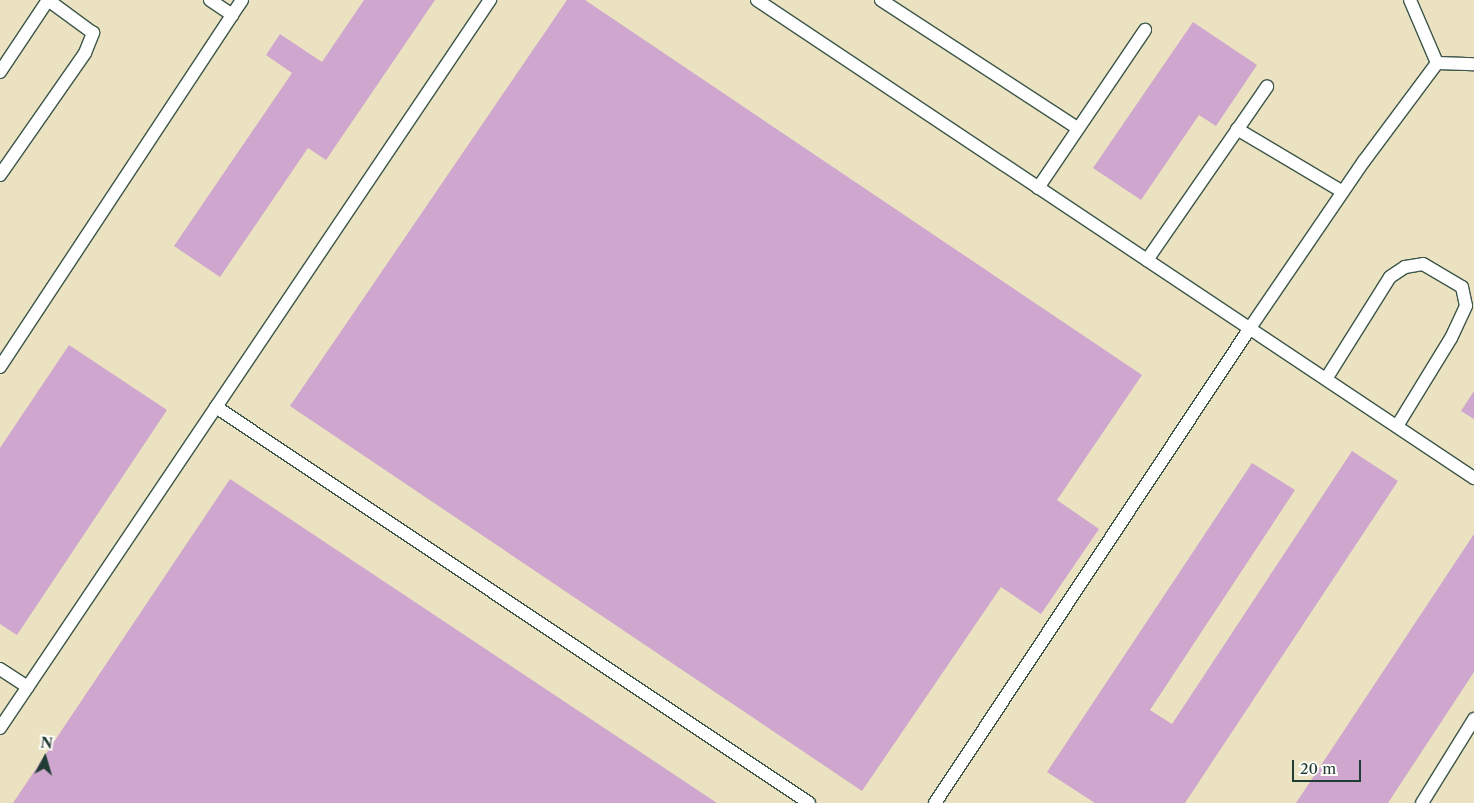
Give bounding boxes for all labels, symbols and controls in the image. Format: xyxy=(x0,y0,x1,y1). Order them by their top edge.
north arrow xyxy=(20,733,70,783)
text: N xyxy=(40,733,54,753)
scale bar xyxy=(1294,750,1363,782)
text: 20 m xyxy=(1300,759,1336,778)

